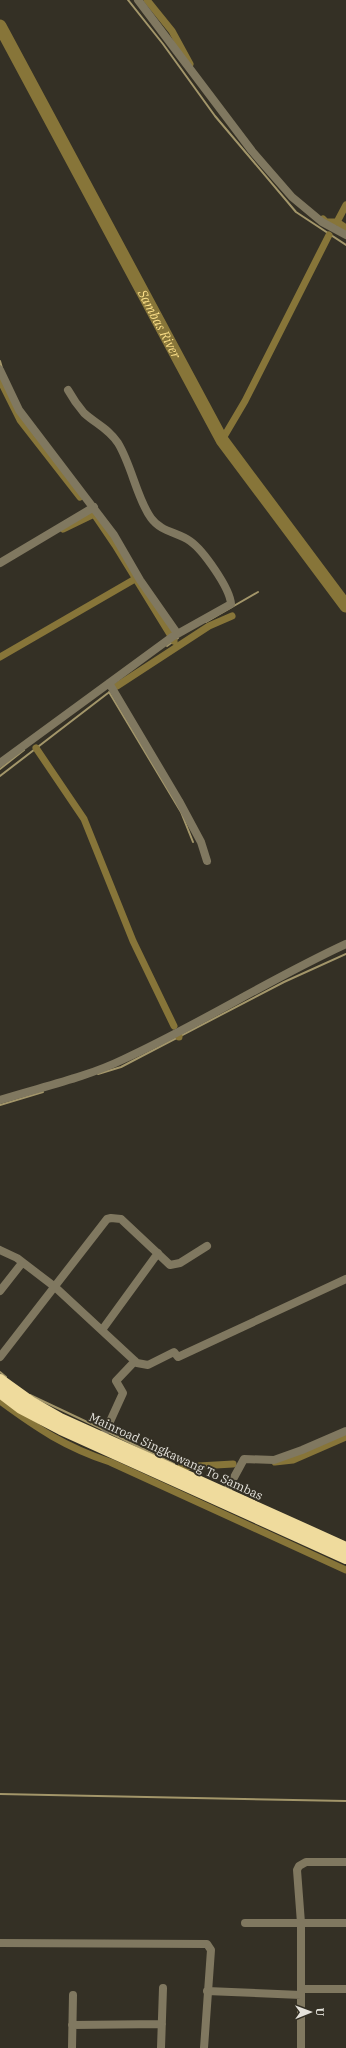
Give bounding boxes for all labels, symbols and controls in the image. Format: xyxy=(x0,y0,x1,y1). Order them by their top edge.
water label: Sambas River xyxy=(134,286,185,362)
street label: Mainroad Singkawang To Sambas xyxy=(87,1409,265,1503)
north arrow xyxy=(290,1992,330,2032)
text: U xyxy=(313,2007,327,2017)

